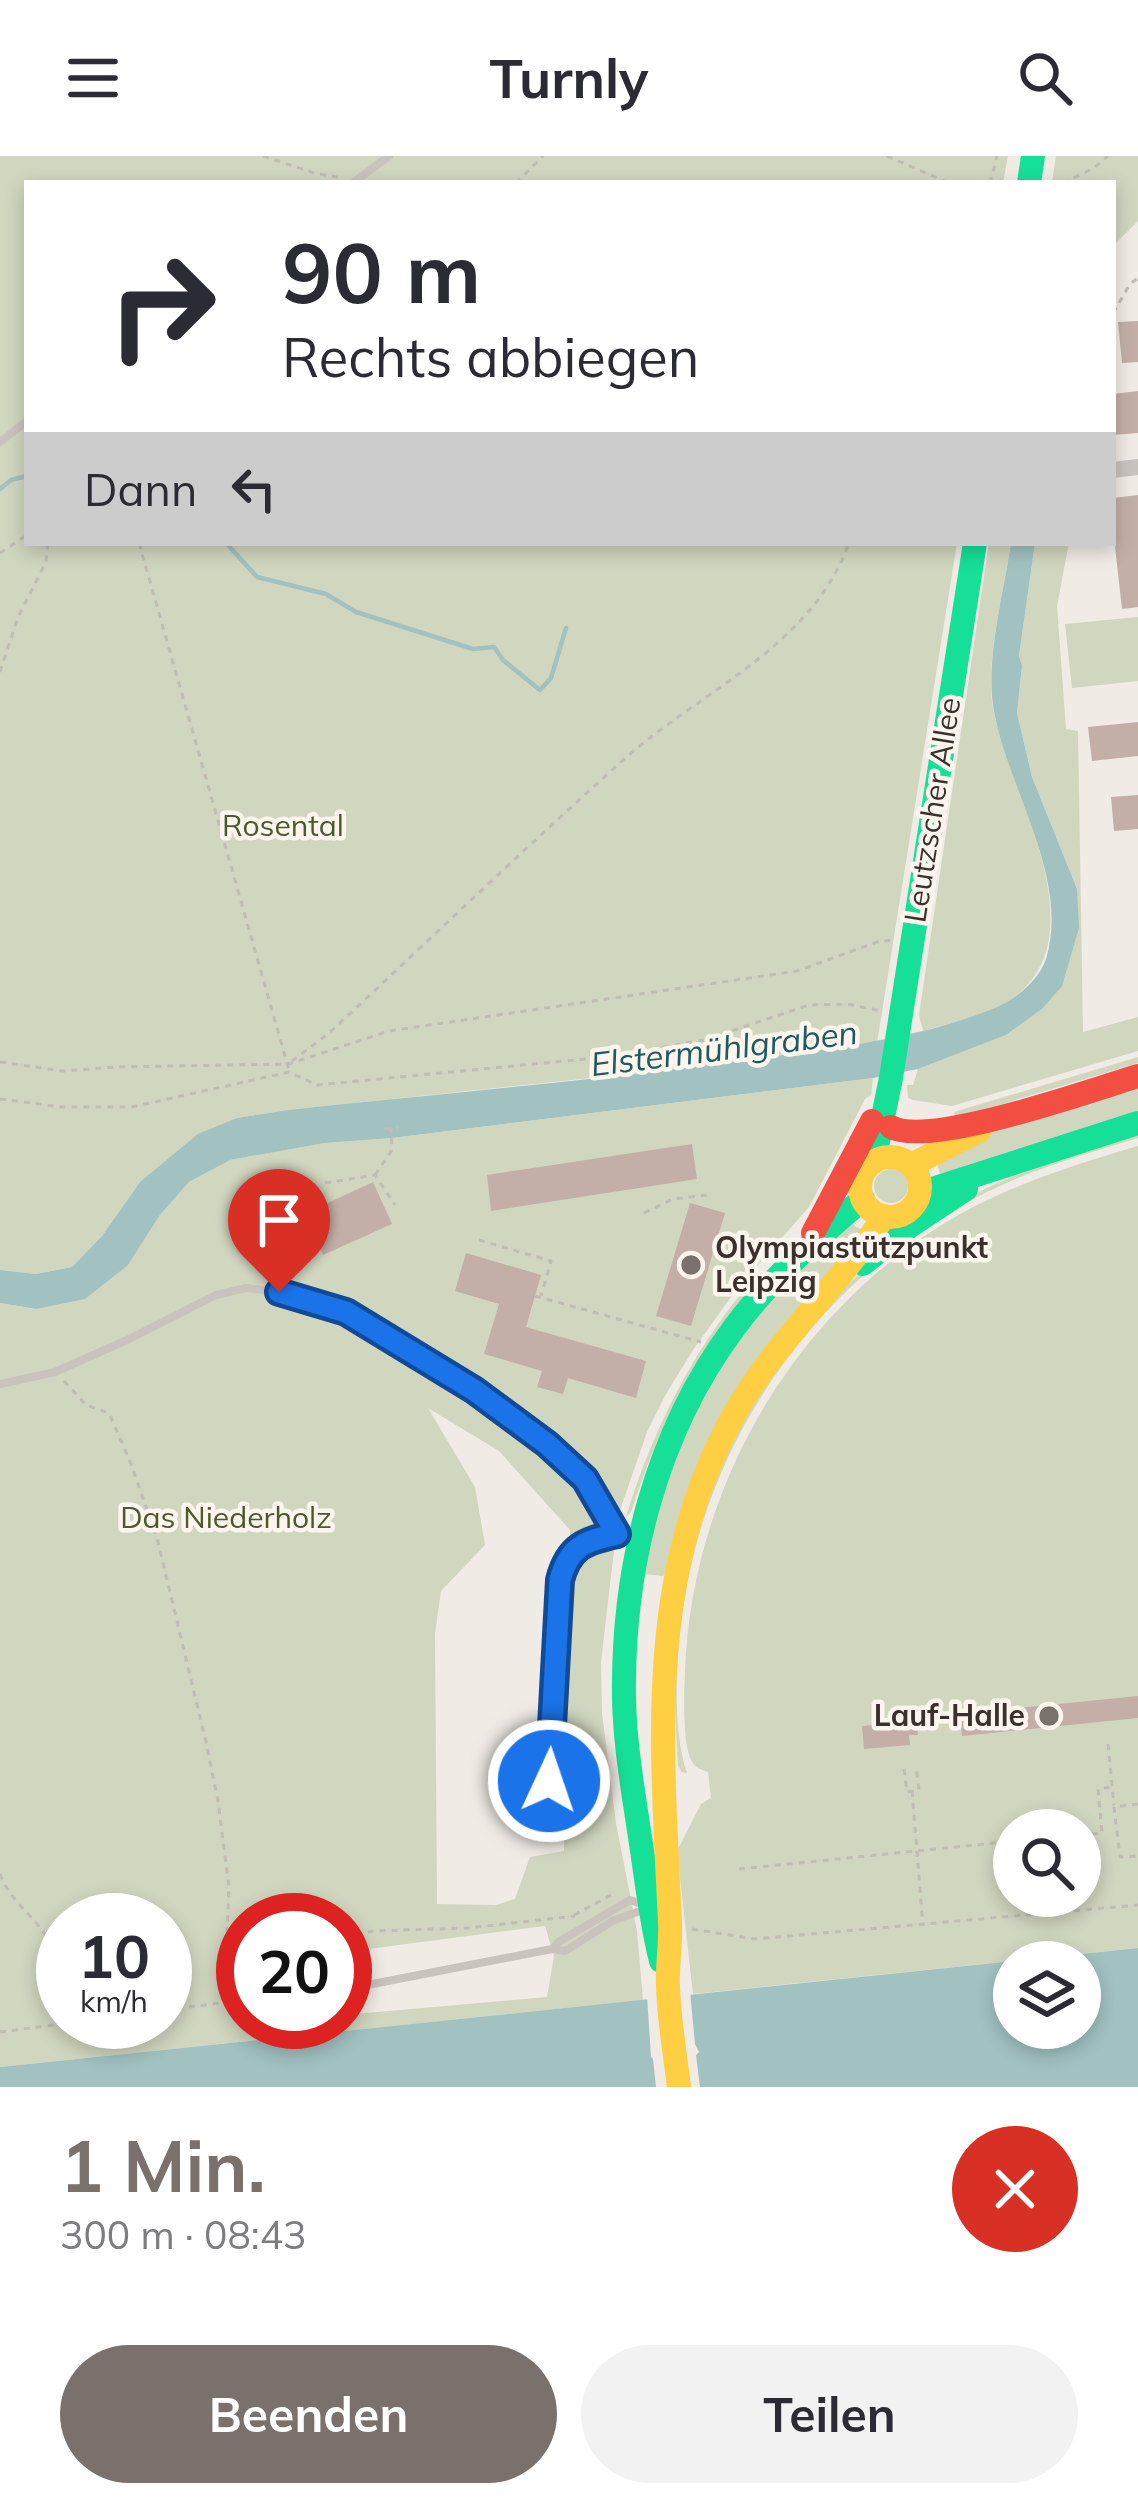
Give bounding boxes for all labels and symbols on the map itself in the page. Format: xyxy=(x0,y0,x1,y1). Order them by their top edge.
street label: Leutzscher Allee xyxy=(895,695,969,925)
park label: Rosental xyxy=(222,806,344,844)
water label: Elstermühlgraben xyxy=(588,1011,860,1084)
pin xyxy=(228,1169,330,1292)
place label: Olympiastützpunkt Leipzig xyxy=(715,1228,988,1300)
marker: Olympiastützpunkt Leipzig xyxy=(678,1252,704,1278)
park label: Das Niederholz xyxy=(120,1498,332,1536)
place label: Lauf-Halle xyxy=(874,1696,1025,1734)
marker: Lauf-Halle xyxy=(1036,1703,1062,1729)
position arrow xyxy=(486,1718,612,1844)
speed limit sign: 20 xyxy=(216,1893,372,2049)

